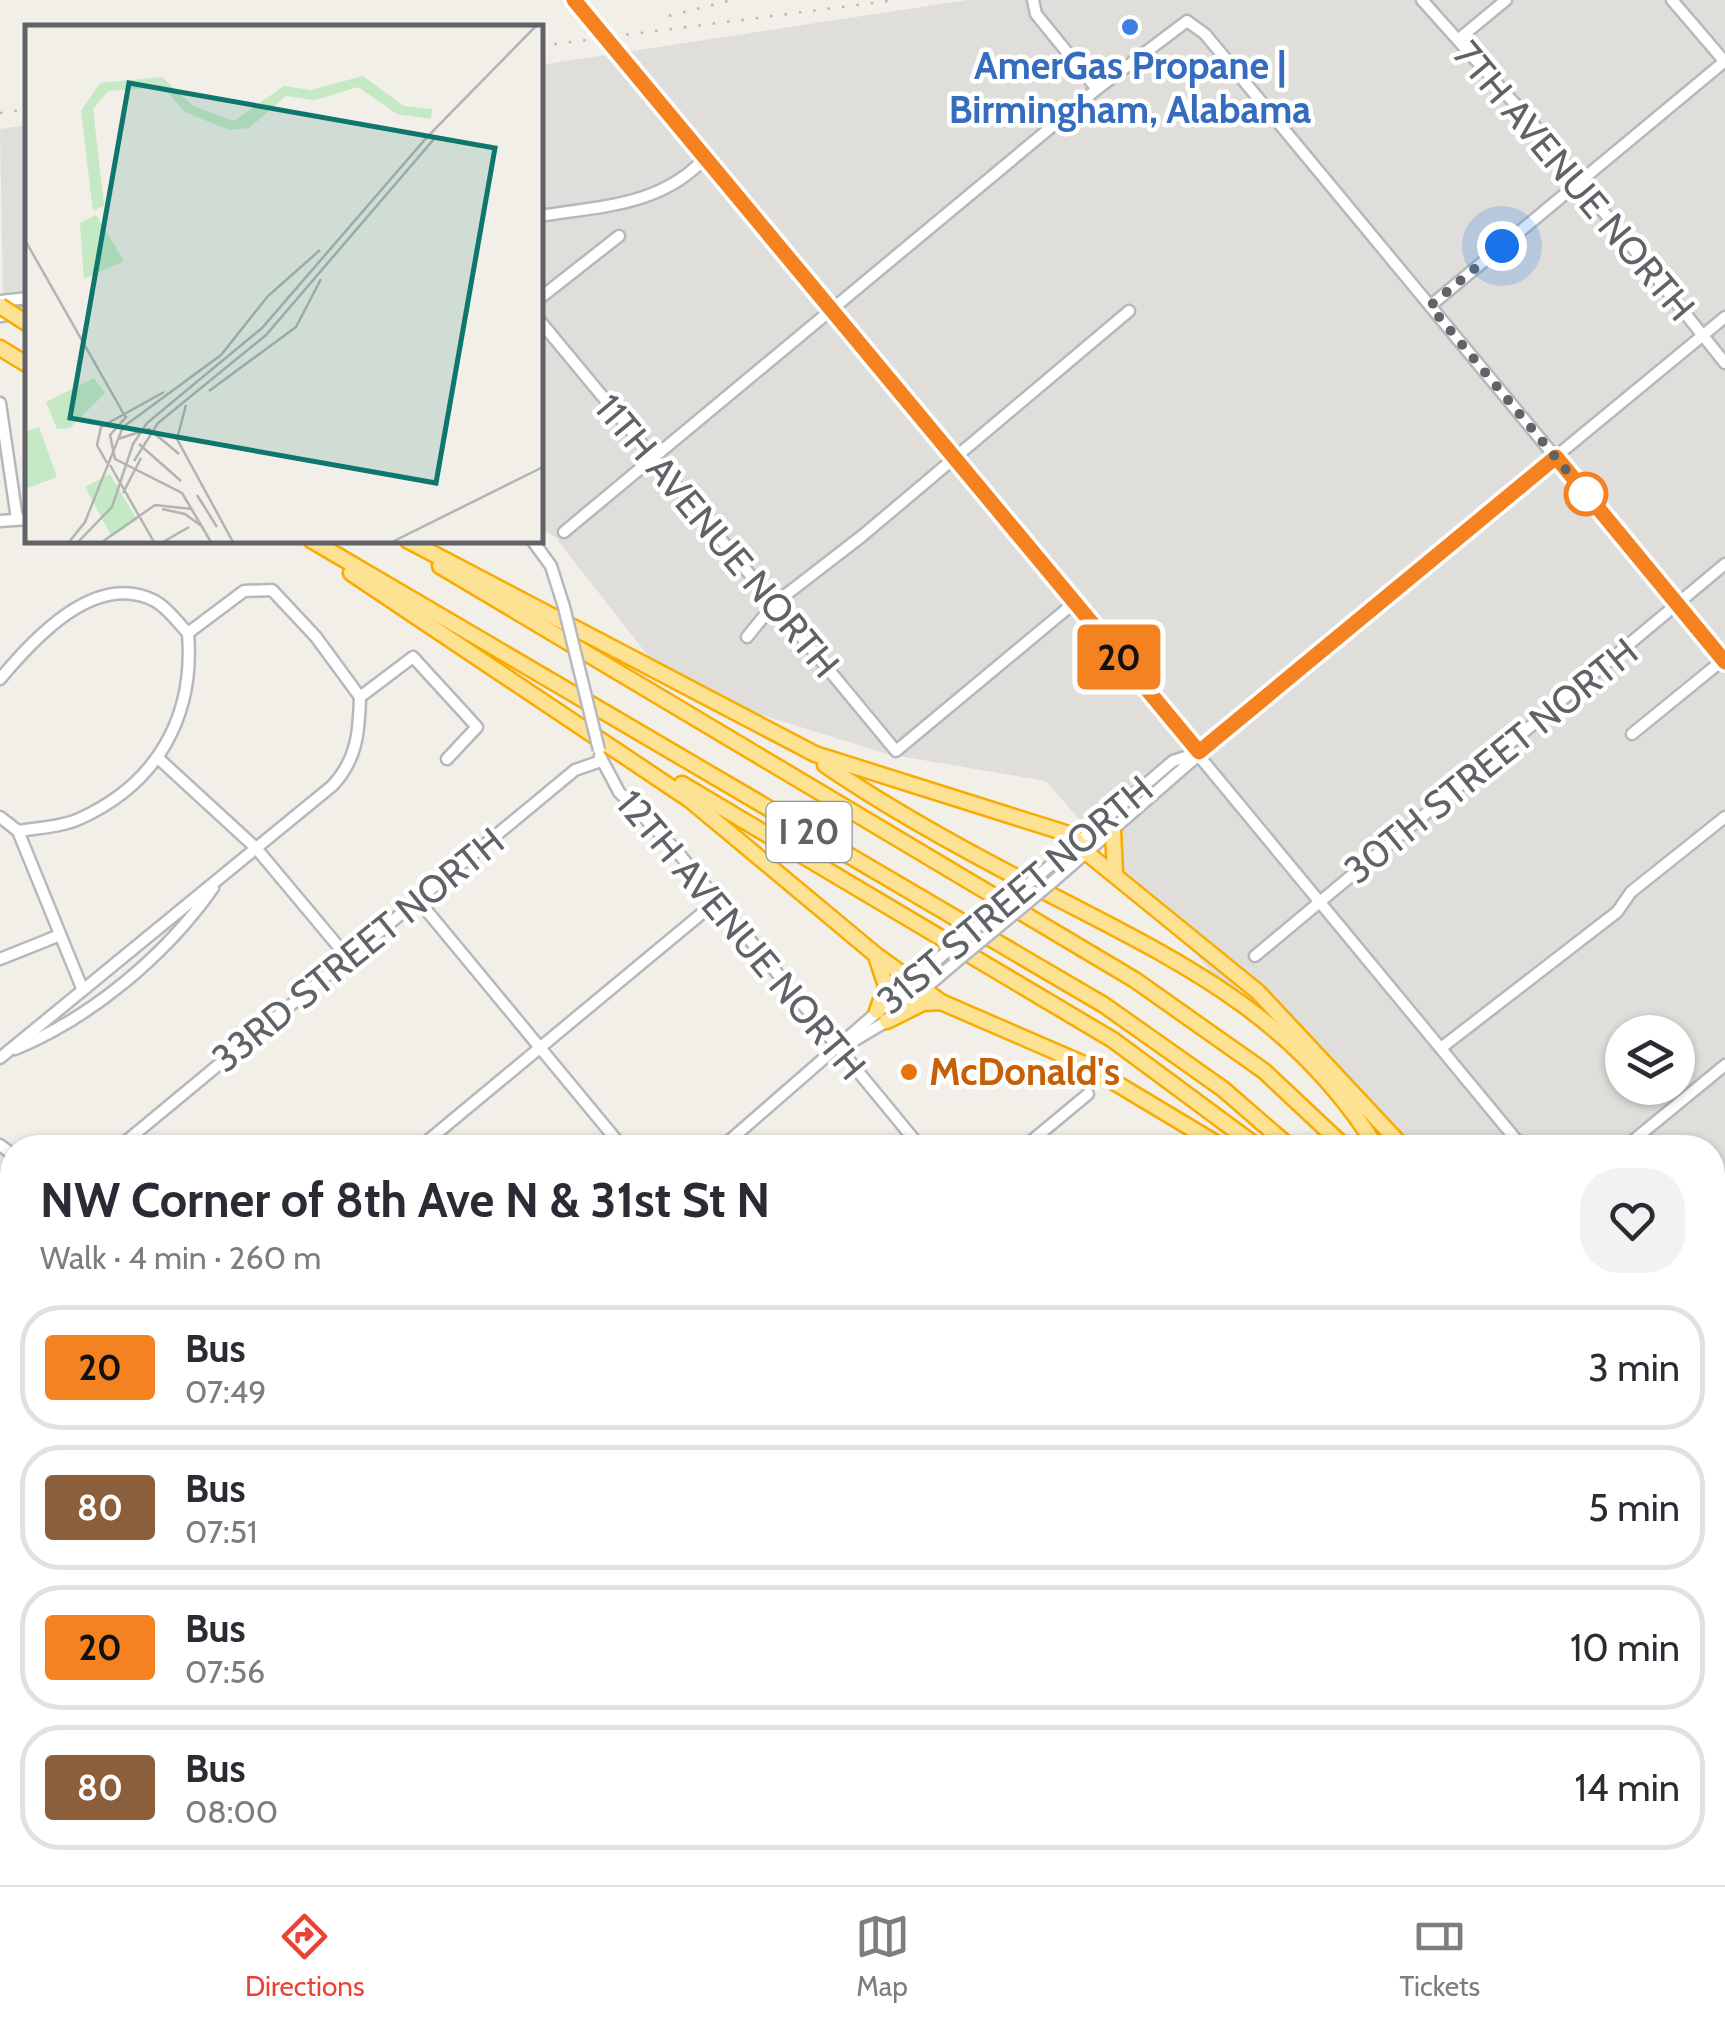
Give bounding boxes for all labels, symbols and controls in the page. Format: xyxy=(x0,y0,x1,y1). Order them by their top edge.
marker: AmerGas Propane | Birmingham, Alabama xyxy=(1119,16,1141,38)
inset map xyxy=(25,25,542,542)
street label: 7TH AVENUE NORTH xyxy=(1444,31,1705,330)
place label: AmerGas Propane | Birmingham, Alabama xyxy=(949,42,1311,133)
your location xyxy=(1477,221,1527,271)
street label: 11TH AVENUE NORTH xyxy=(585,384,850,687)
unlabelled marker xyxy=(1565,473,1607,515)
line badge: 20 xyxy=(1074,624,1164,690)
street label: 30TH STREET NORTH xyxy=(1335,628,1647,893)
text: 20 xyxy=(1097,636,1141,679)
street label: 31ST STREET NORTH xyxy=(867,765,1162,1024)
street label: 12TH AVENUE NORTH xyxy=(607,781,876,1089)
road number: I 20 xyxy=(766,802,852,862)
street label: 33RD STREET NORTH xyxy=(202,817,513,1082)
map controls xyxy=(1605,1015,1695,1105)
button: layers xyxy=(1605,1015,1695,1105)
place label: McDonald's xyxy=(929,1048,1120,1095)
marker: McDonald's xyxy=(898,1061,920,1083)
button: heart xyxy=(1580,1168,1685,1273)
text: NW Corner of 8th Ave N & 31st St N xyxy=(40,1171,770,1229)
text: Walk · 4 min · 260 m xyxy=(40,1238,321,1277)
text: Bus xyxy=(185,1325,246,1372)
text: 3 min xyxy=(1588,1344,1680,1391)
text: 20 xyxy=(78,1346,122,1389)
text: 07:49 xyxy=(185,1372,266,1411)
text: Bus xyxy=(185,1465,246,1512)
text: 5 min xyxy=(1588,1484,1680,1531)
text: 80 xyxy=(77,1486,123,1529)
text: 07:51 xyxy=(185,1512,257,1551)
text: Bus xyxy=(185,1605,246,1652)
text: 10 min xyxy=(1570,1624,1680,1671)
text: 20 xyxy=(78,1626,122,1669)
text: 07:56 xyxy=(185,1652,265,1691)
text: Bus xyxy=(185,1745,246,1792)
text: 14 min xyxy=(1574,1764,1680,1811)
text: 80 xyxy=(77,1766,123,1809)
text: 08:00 xyxy=(185,1792,278,1831)
tab: Directions xyxy=(245,1909,365,2003)
tab: Map xyxy=(855,1909,910,2003)
tab: Tickets xyxy=(1399,1909,1480,2003)

